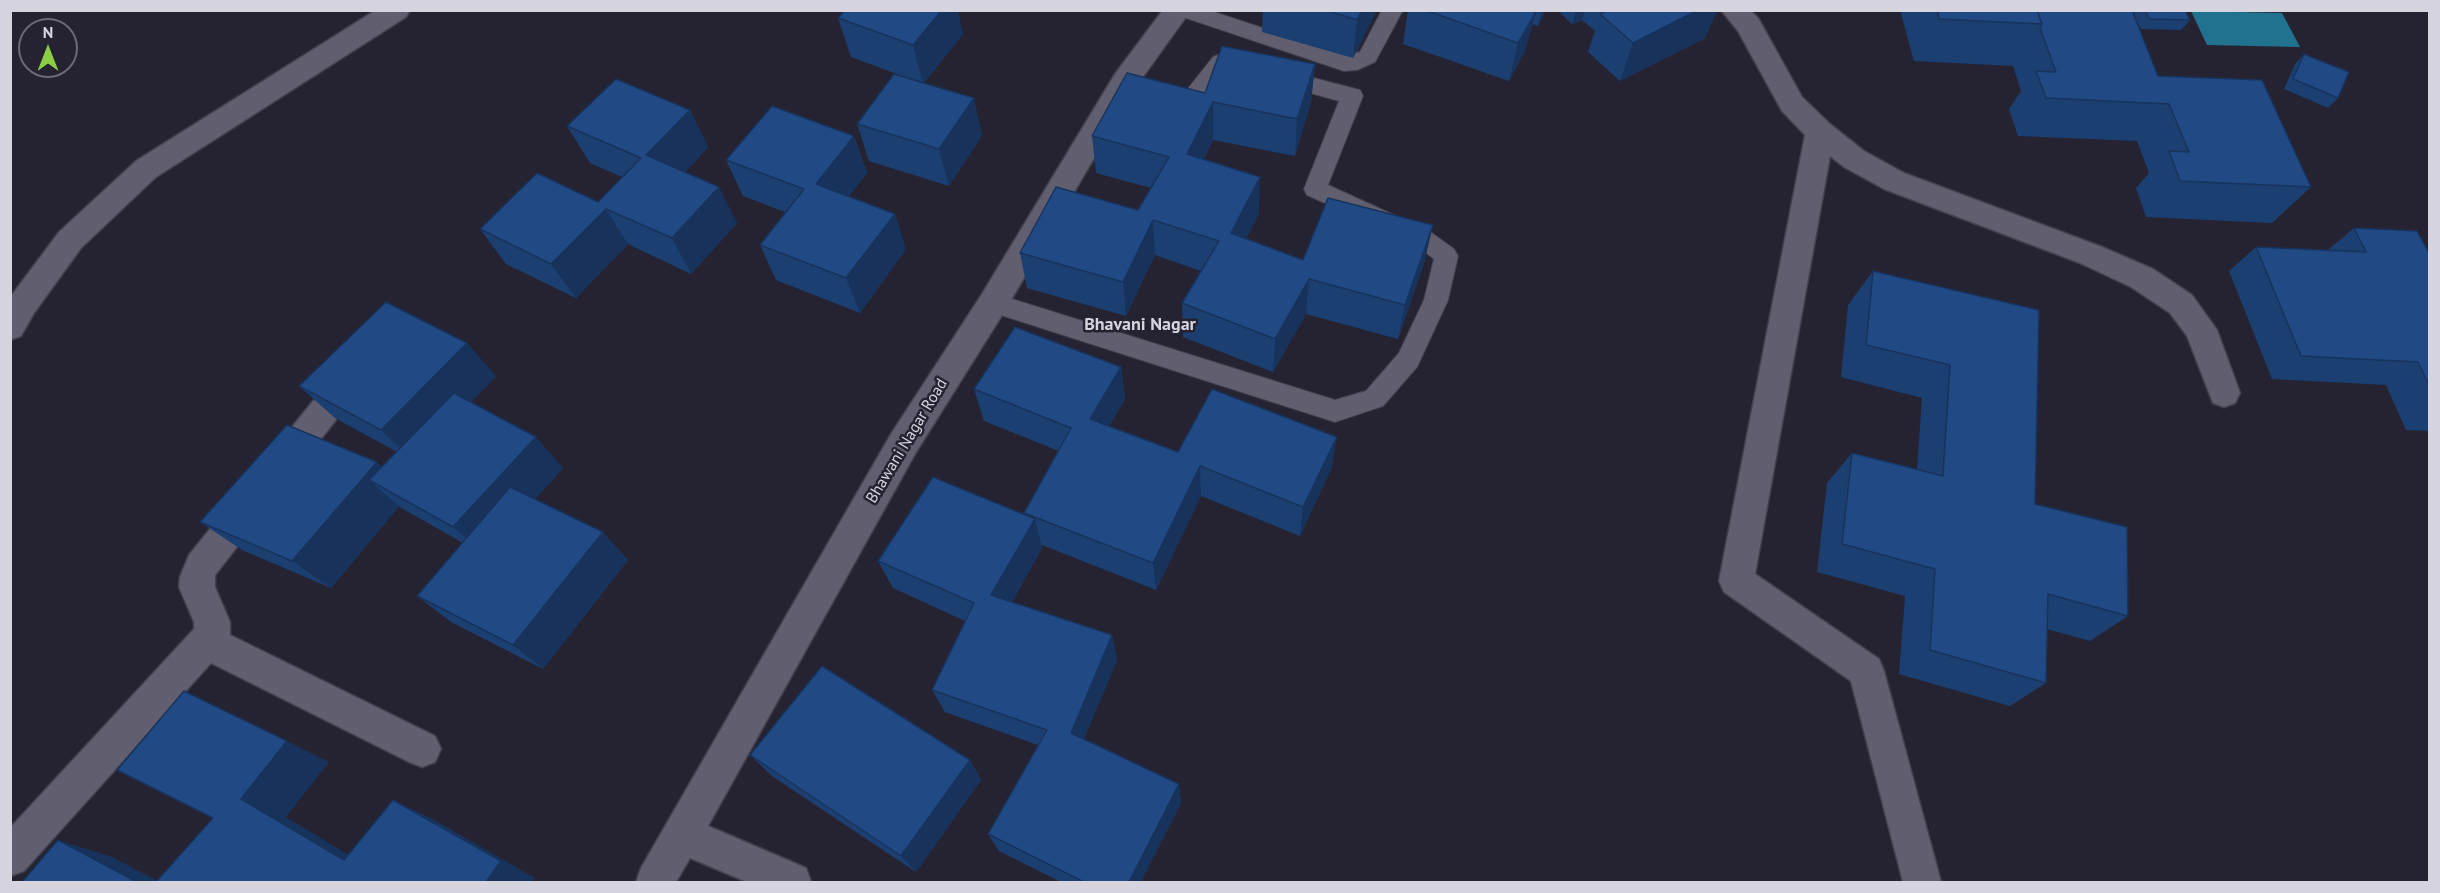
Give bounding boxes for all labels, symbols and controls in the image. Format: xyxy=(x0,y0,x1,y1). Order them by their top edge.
north arrow xyxy=(18,18,78,78)
text: N xyxy=(43,22,53,42)
district label: Bhavani Nagar xyxy=(1084,314,1196,336)
street label: Bhawani Nagar Road xyxy=(862,375,952,507)

